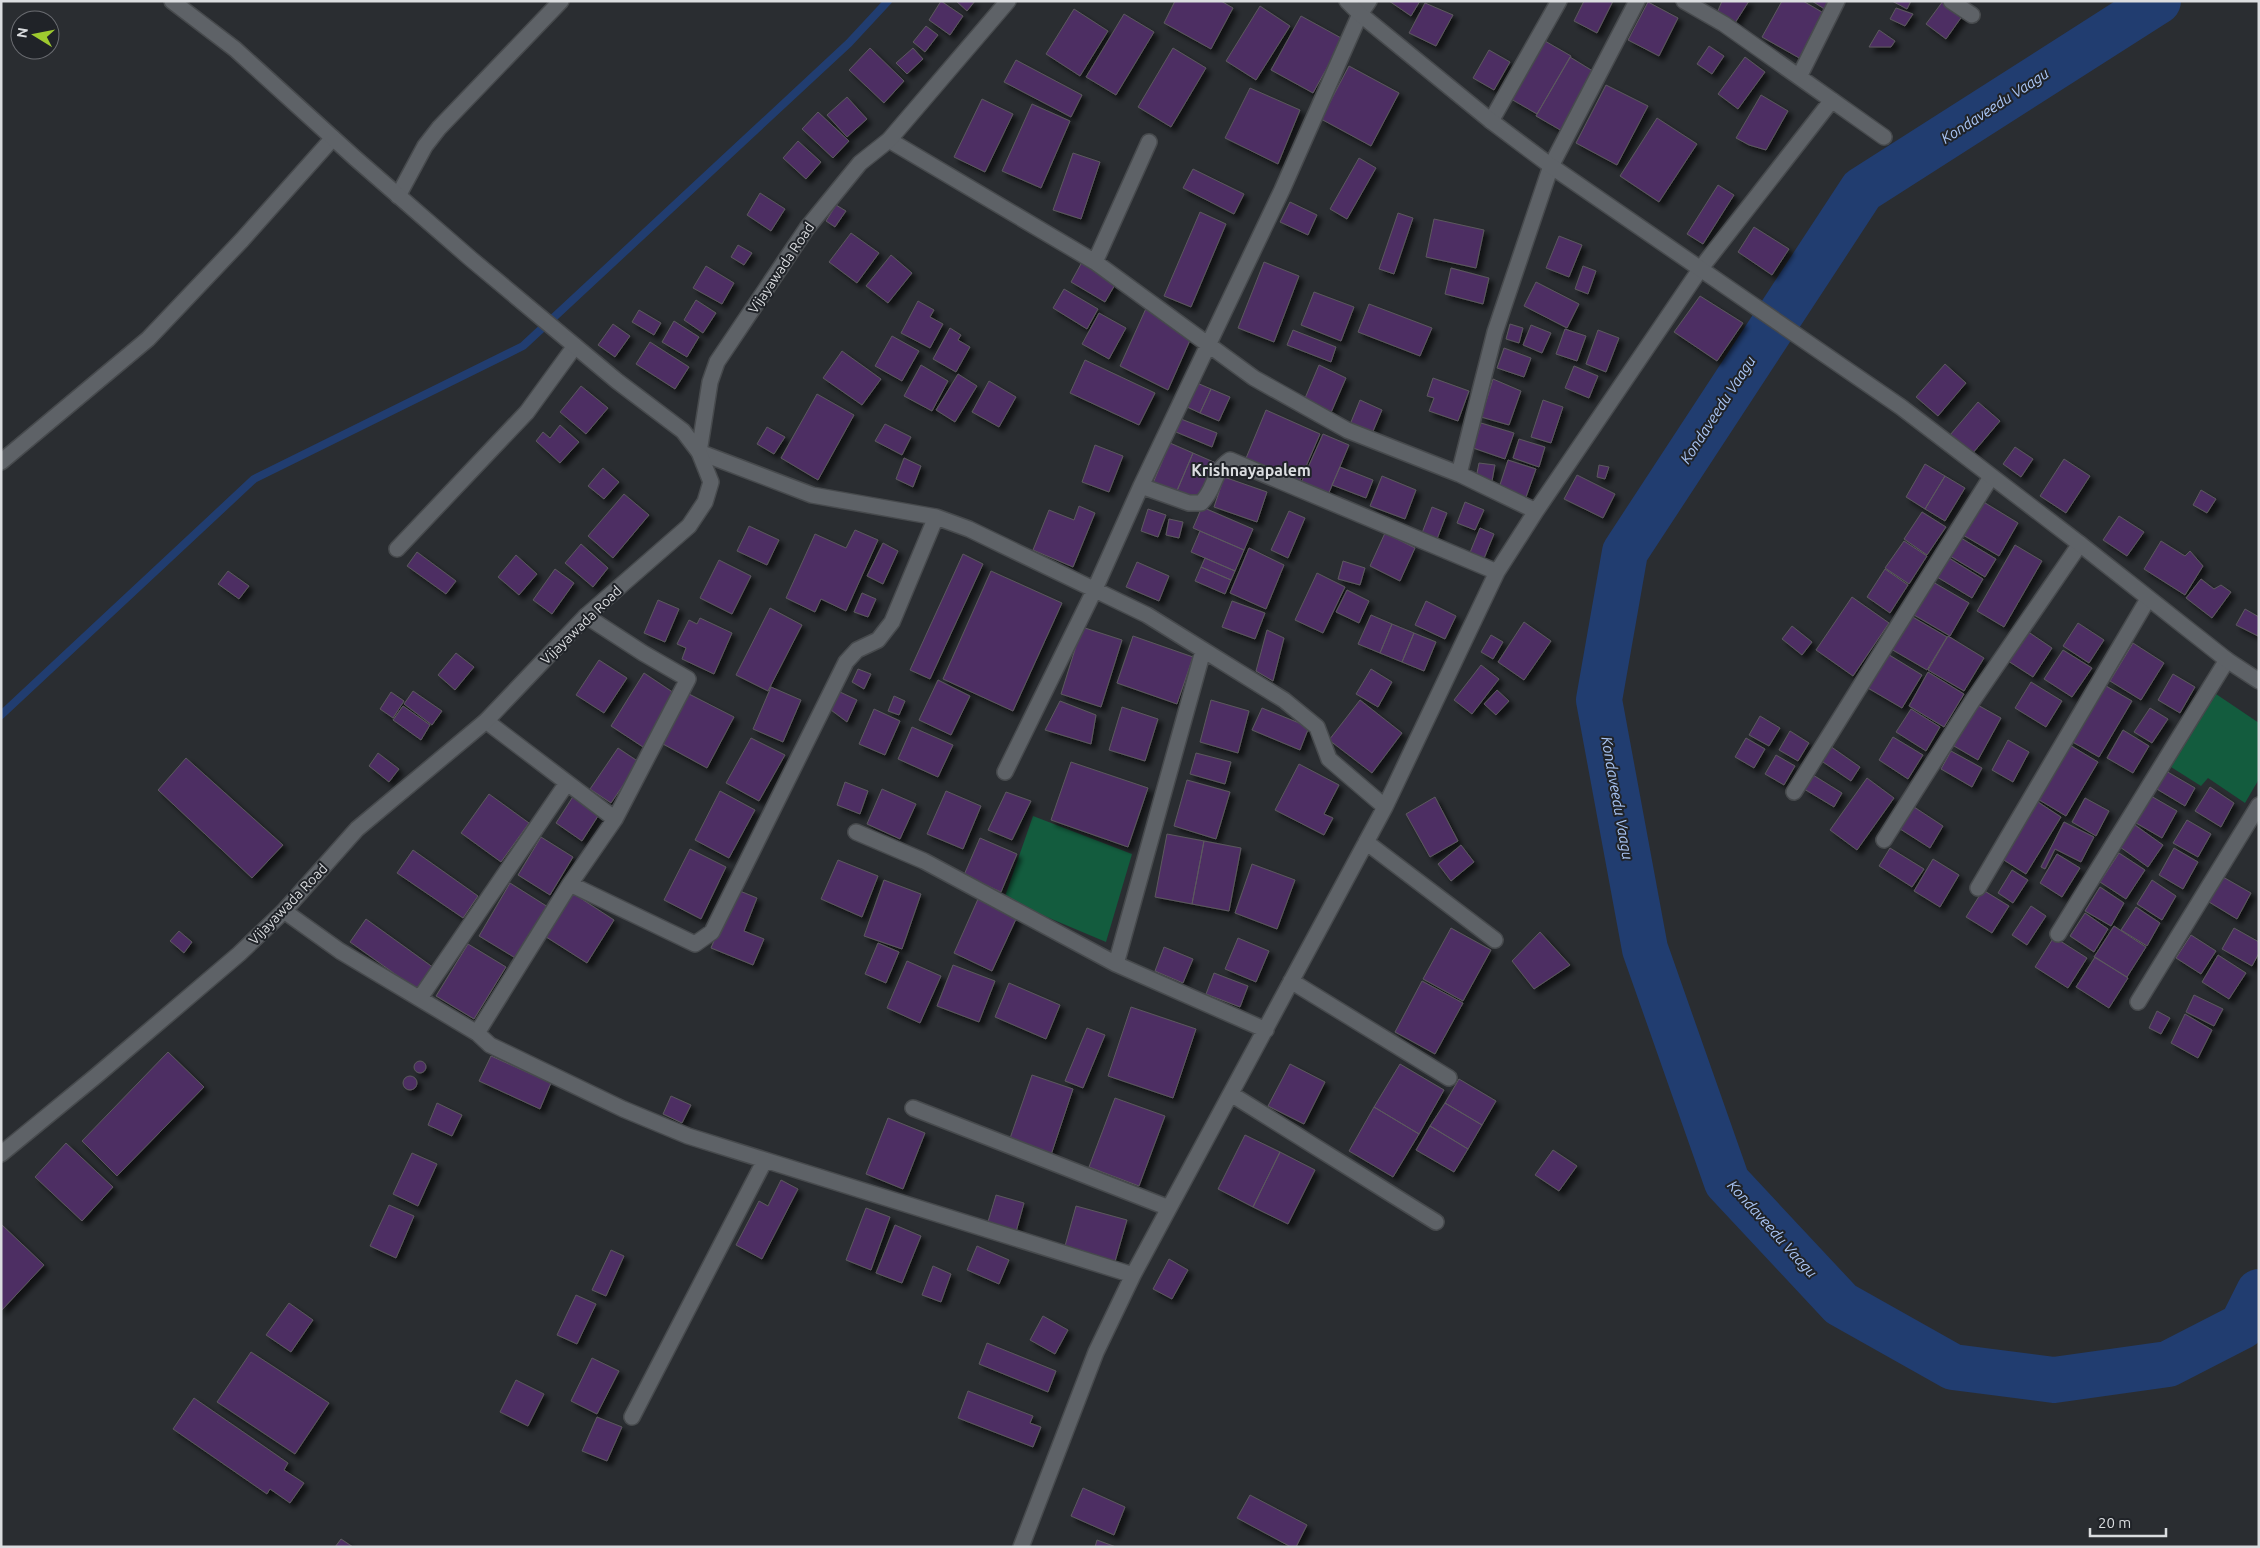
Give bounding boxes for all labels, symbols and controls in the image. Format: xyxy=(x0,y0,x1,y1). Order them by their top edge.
north arrow xyxy=(10,10,60,60)
text: N xyxy=(13,26,31,39)
water label: Kondaveedu Vaagu xyxy=(1938,64,2052,147)
street label: Vijayawada Road xyxy=(745,220,817,316)
water label: Kondaveedu Vaagu xyxy=(1676,353,1759,467)
district label: Krishnayapalem xyxy=(1191,461,1311,479)
street label: Vijayawada Road xyxy=(537,582,625,668)
water label: Kondaveedu Vaagu xyxy=(1598,735,1637,861)
street label: Vijayawada Road xyxy=(245,860,331,948)
water label: Kondaveedu Vaagu xyxy=(1724,1177,1820,1281)
scale bar xyxy=(2090,1506,2166,1538)
text: 20 m xyxy=(2098,1514,2131,1531)

